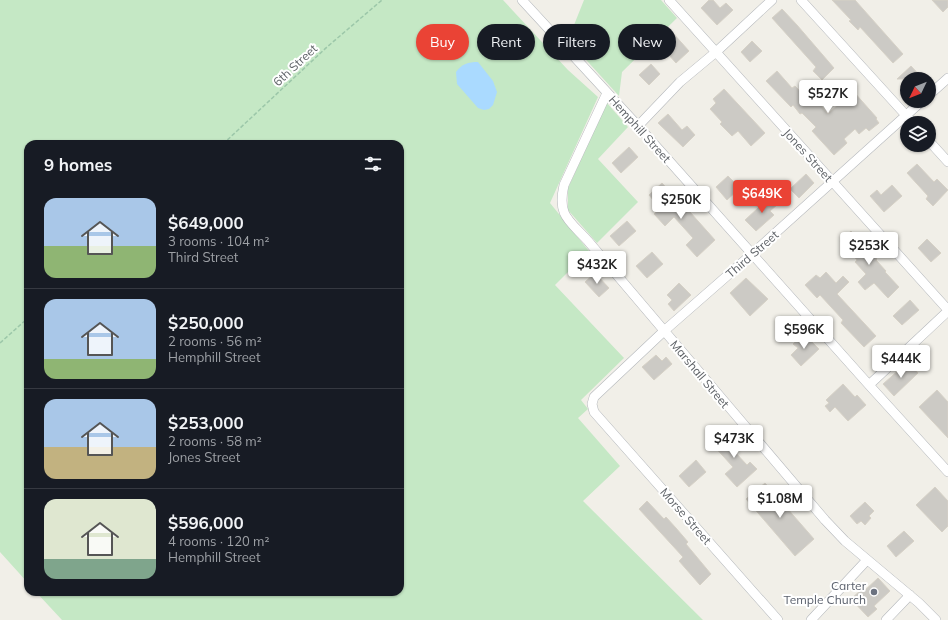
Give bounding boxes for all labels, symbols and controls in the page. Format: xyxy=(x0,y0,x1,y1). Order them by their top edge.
chip: Buy xyxy=(416,24,469,60)
chip: Rent xyxy=(477,24,535,60)
chip: Filters xyxy=(543,24,610,60)
chip: New xyxy=(618,24,676,60)
street label: 6th Street xyxy=(270,41,320,89)
north arrow xyxy=(900,72,936,108)
map controls xyxy=(900,72,936,152)
pin: $527K xyxy=(800,80,856,114)
text: $527K xyxy=(808,85,848,101)
street label: Hemphill Street xyxy=(606,92,674,166)
button: layers xyxy=(900,116,936,152)
street label: Jones Street xyxy=(780,125,836,185)
icon: filters xyxy=(362,153,384,175)
text: 9 homes xyxy=(44,154,112,175)
pin: $649K xyxy=(734,180,790,214)
text: $649K xyxy=(742,185,782,201)
pin: $250K xyxy=(653,186,709,220)
text: $250K xyxy=(661,191,701,207)
text: $649,000 xyxy=(168,212,244,233)
icon: home xyxy=(76,214,124,262)
street label: Third Street xyxy=(723,227,781,281)
pin: $253K xyxy=(841,232,897,266)
text: 3 rooms · 104 m² xyxy=(168,233,269,249)
text: $253K xyxy=(849,237,889,253)
text: Third Street xyxy=(168,249,238,265)
pin: $432K xyxy=(569,251,625,285)
text: $432K xyxy=(577,256,617,272)
text: $250,000 xyxy=(168,312,244,333)
icon: home xyxy=(76,315,124,363)
pin: $596K xyxy=(776,316,832,350)
text: $596K xyxy=(784,321,824,337)
text: 2 rooms · 56 m² xyxy=(168,333,262,349)
street label: Marshall Street xyxy=(667,337,733,411)
pin: $444K xyxy=(873,345,929,379)
text: Hemphill Street xyxy=(168,349,261,365)
text: $444K xyxy=(881,350,921,366)
text: $253,000 xyxy=(168,412,244,433)
icon: home xyxy=(76,415,124,463)
pin: $473K xyxy=(706,425,762,459)
text: $473K xyxy=(714,430,754,446)
text: 2 rooms · 58 m² xyxy=(168,433,262,449)
text: Jones Street xyxy=(168,449,240,465)
street label: Morse Street xyxy=(657,485,715,547)
pin: $1.08M xyxy=(747,485,813,519)
text: $1.08M xyxy=(757,490,803,506)
text: $596,000 xyxy=(168,512,244,533)
icon: home xyxy=(76,515,124,563)
text: 4 rooms · 120 m² xyxy=(168,533,269,549)
text: Hemphill Street xyxy=(168,549,261,565)
place label: Carter Temple Church xyxy=(783,578,867,607)
marker: Carter Temple Church xyxy=(869,587,879,597)

